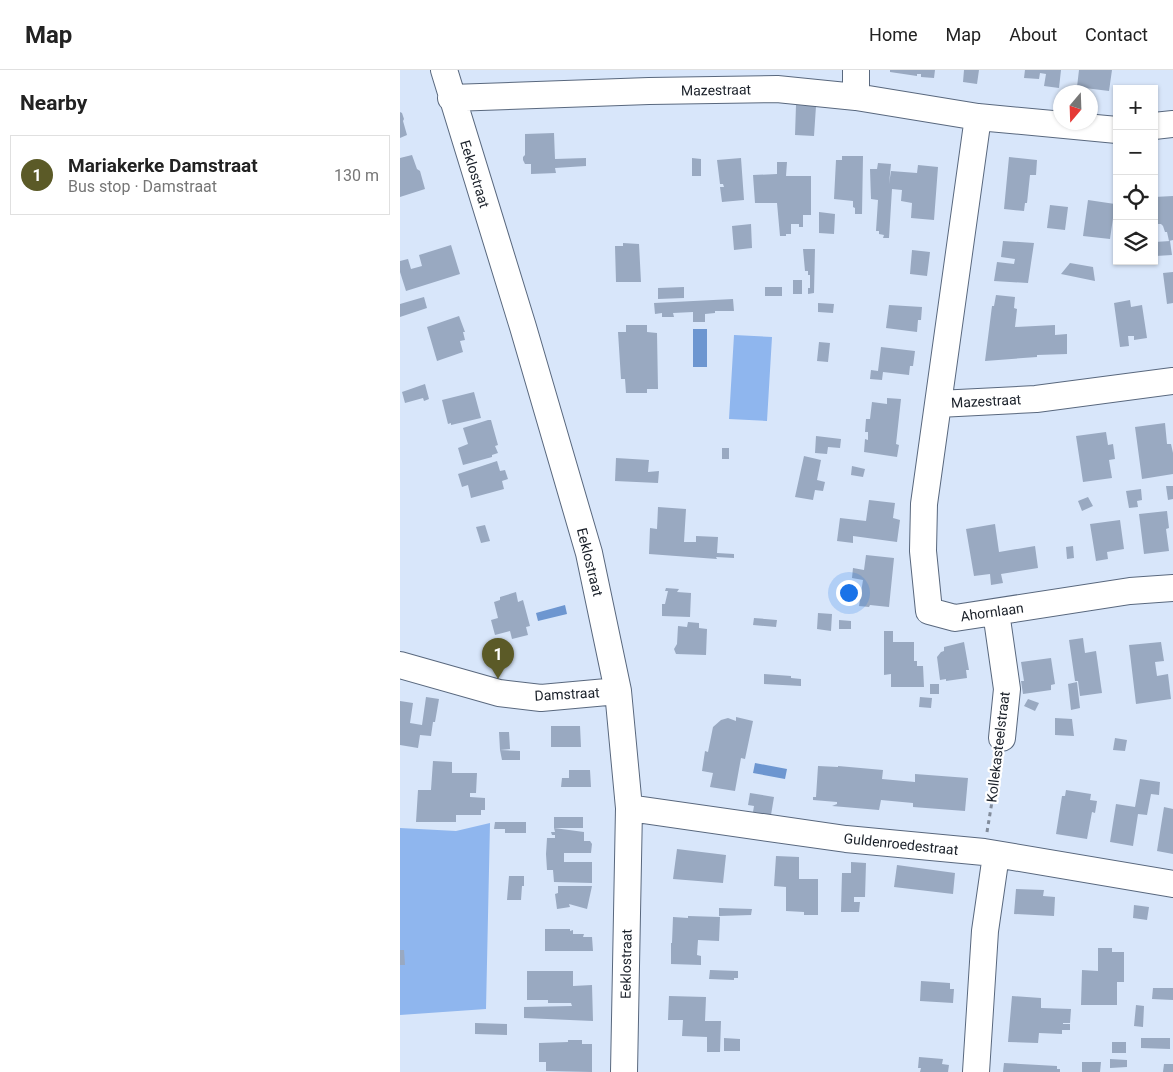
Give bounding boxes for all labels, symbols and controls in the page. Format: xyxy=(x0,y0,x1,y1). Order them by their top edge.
text: Map xyxy=(25,21,72,49)
text: Home xyxy=(869,24,918,45)
text: Map xyxy=(946,24,981,45)
text: About xyxy=(1009,24,1057,45)
text: Contact xyxy=(1085,24,1148,45)
street label: Mazestraat xyxy=(681,81,752,99)
north arrow xyxy=(1053,85,1098,130)
map controls xyxy=(1113,85,1158,265)
button: + xyxy=(1113,85,1158,130)
text: Nearby xyxy=(20,91,87,115)
button: − xyxy=(1113,130,1158,175)
street label: Eeklostraat xyxy=(457,138,493,210)
text: Mariakerke Damstraat xyxy=(68,154,258,177)
text: 1 xyxy=(32,166,42,185)
text: 130 m xyxy=(334,166,379,185)
button: locate xyxy=(1113,175,1158,220)
text: Bus stop · Damstraat xyxy=(68,177,217,196)
button: layers xyxy=(1113,220,1158,265)
street label: Mazestraat xyxy=(951,391,1022,411)
street label: Eeklostraat xyxy=(574,526,606,598)
your location xyxy=(836,580,862,606)
street label: Ahornlaan xyxy=(959,600,1025,624)
pin: 1 xyxy=(482,638,514,679)
street label: Damstraat xyxy=(534,684,600,704)
street label: Kollekasteelstraat xyxy=(983,690,1013,803)
street label: Guldenroedestraat xyxy=(843,830,959,858)
street label: Eeklostraat xyxy=(617,929,635,999)

